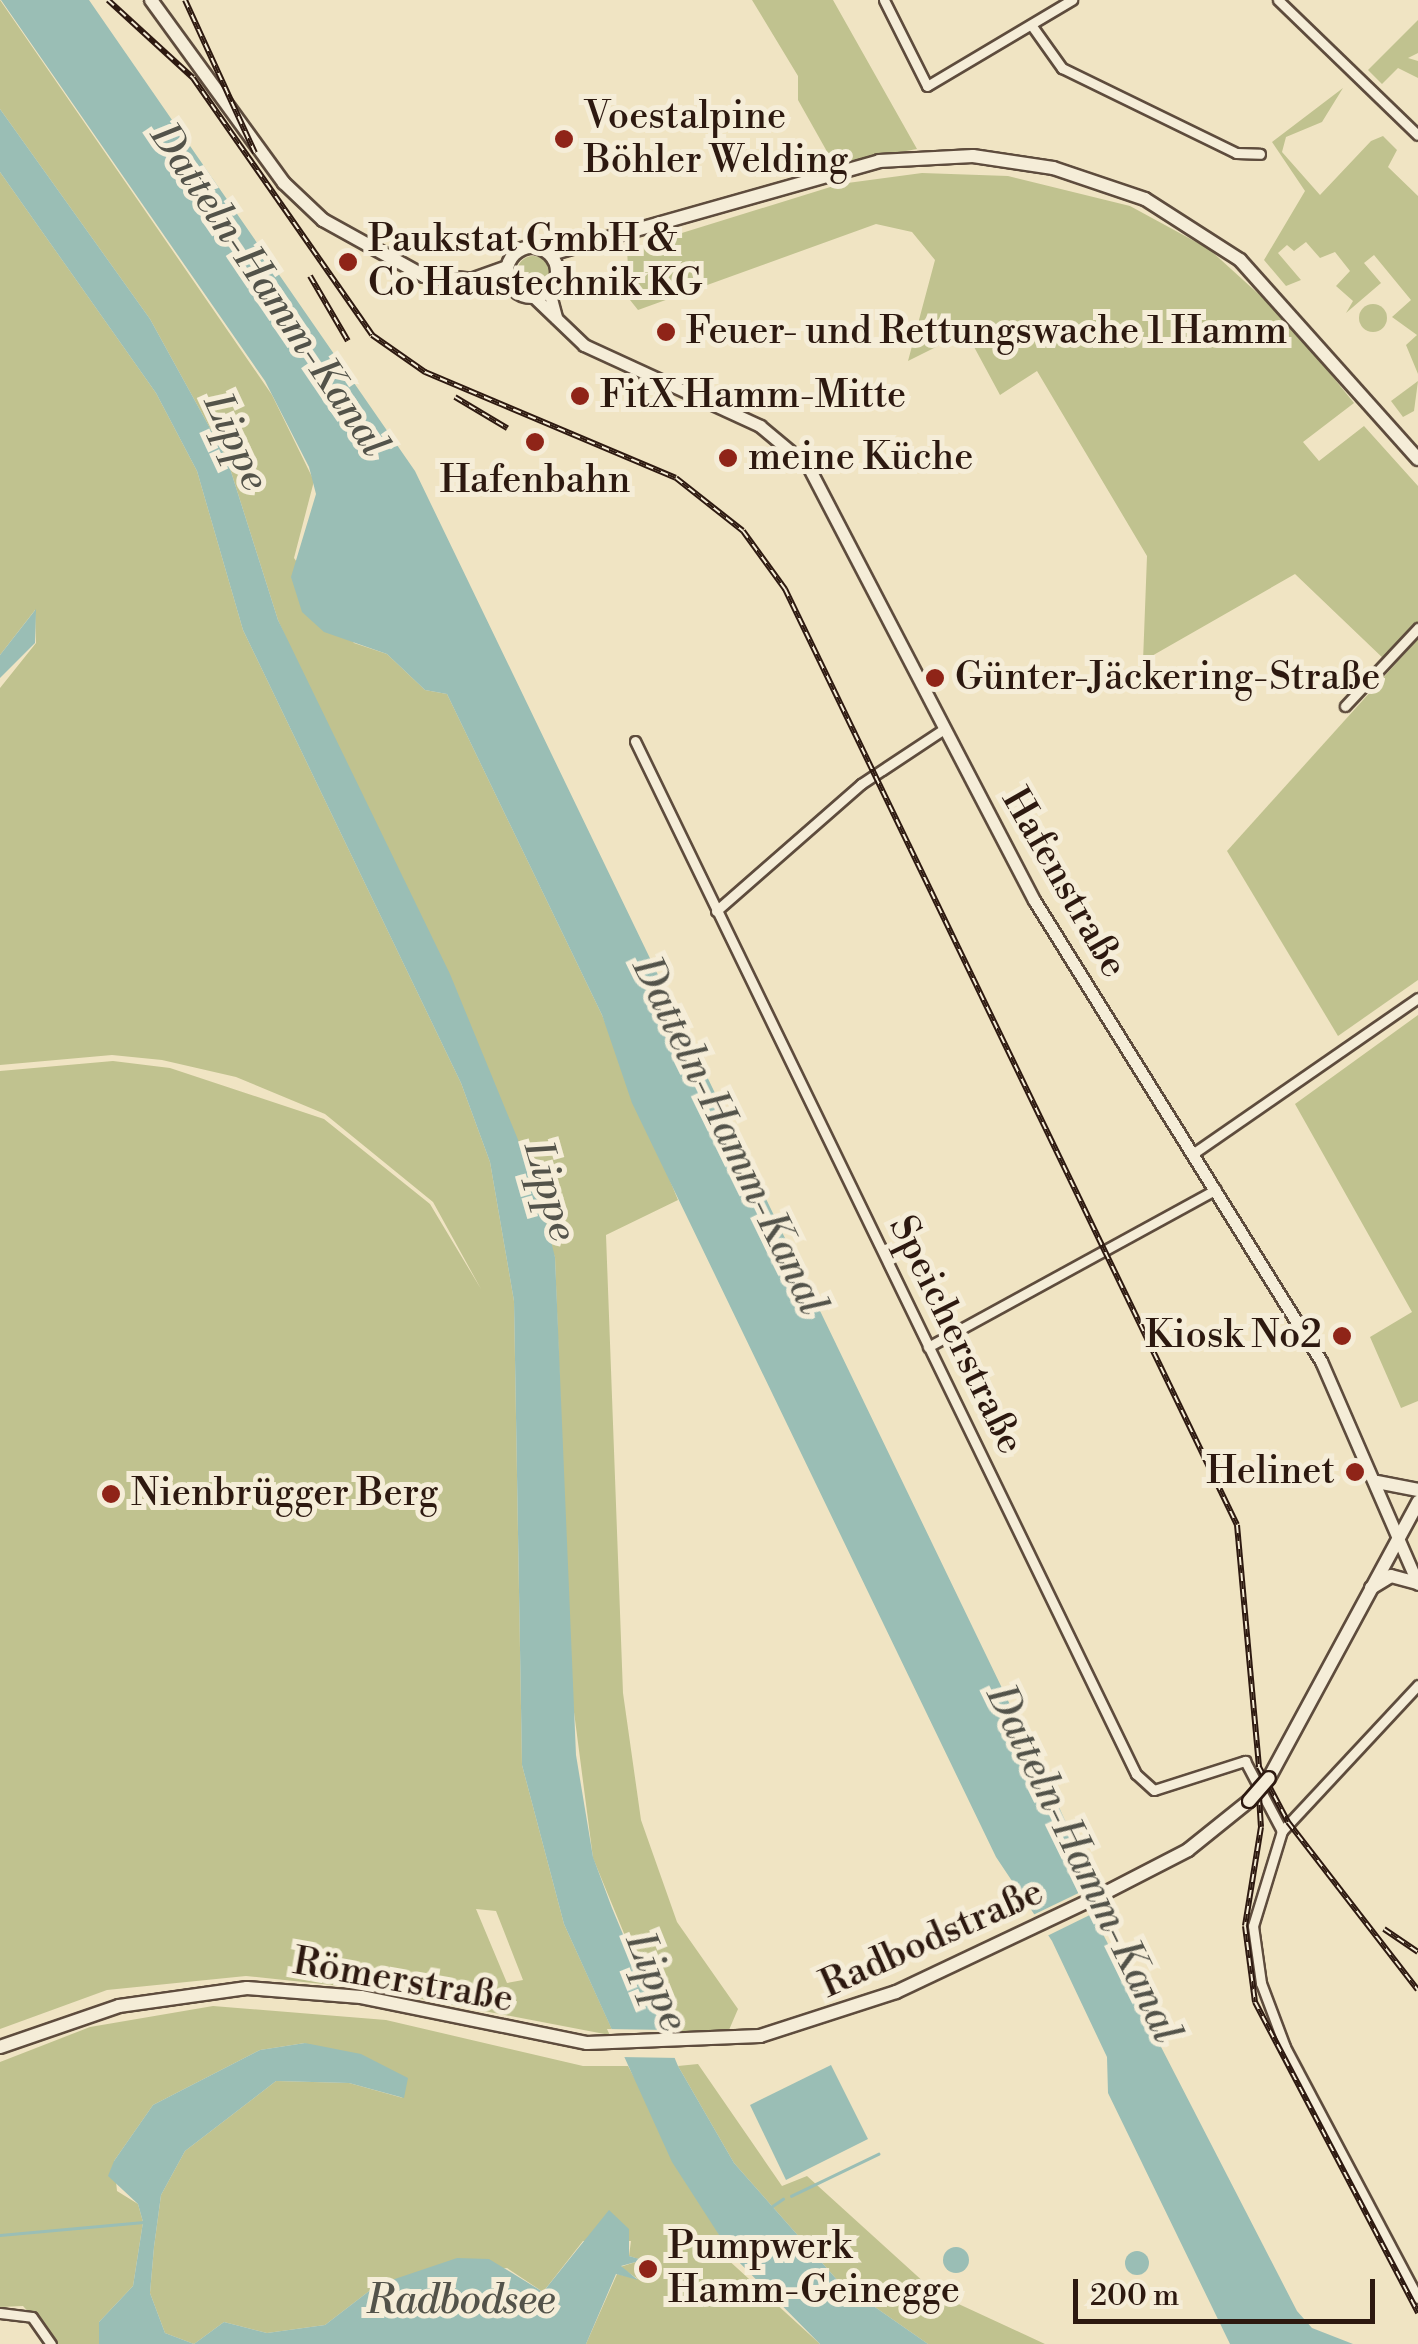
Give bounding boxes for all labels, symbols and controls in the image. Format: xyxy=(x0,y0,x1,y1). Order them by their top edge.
place label: Voestalpine Böhler Welding xyxy=(584,94,848,183)
water label: Datteln-Hamm-Kanal xyxy=(140,114,398,466)
marker: Voestalpine Böhler Welding xyxy=(553,128,575,150)
place label: Paukstat GmbH & Co Haustechnik KG xyxy=(368,217,703,306)
marker: Paukstat GmbH & Co Haustechnik KG xyxy=(337,251,359,273)
place label: Feuer- und Rettungswache 1 Hamm xyxy=(686,309,1287,355)
marker: Feuer- und Rettungswache 1 Hamm xyxy=(655,321,677,343)
place label: FitX Hamm-Mitte xyxy=(600,373,906,419)
marker: FitX Hamm-Mitte xyxy=(569,385,591,407)
water label: Lippe xyxy=(193,386,279,498)
marker: Hafenbahn xyxy=(524,431,546,453)
place label: meine Küche xyxy=(748,435,973,481)
marker: meine Küche xyxy=(717,447,739,469)
place label: Hafenbahn xyxy=(440,458,630,504)
place label: Günter-Jäckering-Straße xyxy=(955,655,1381,701)
marker: Günter-Jäckering-Straße xyxy=(924,667,946,689)
street label: Hafenstraße xyxy=(992,780,1136,986)
water label: Datteln-Hamm-Kanal xyxy=(622,949,836,1323)
water label: Lippe xyxy=(513,1136,587,1246)
street label: Speicherstraße xyxy=(879,1209,1033,1461)
place label: Kiosk No2 xyxy=(1145,1313,1322,1359)
marker: Kiosk No2 xyxy=(1331,1325,1353,1347)
place label: Helinet xyxy=(1206,1449,1335,1495)
marker: Helinet xyxy=(1344,1461,1366,1483)
place label: Nienbrügger Berg xyxy=(131,1471,438,1517)
marker: Nienbrügger Berg xyxy=(100,1483,122,1505)
water label: Datteln-Hamm-Kanal xyxy=(976,1677,1190,2051)
street label: Radbodstraße xyxy=(814,1870,1050,2008)
water label: Lippe xyxy=(615,1926,697,2038)
street label: Römerstraße xyxy=(289,1939,517,2023)
place label: Pumpwerk Hamm-Geinegge xyxy=(668,2224,960,2314)
marker: Pumpwerk Hamm-Geinegge xyxy=(637,2258,659,2280)
scale bar xyxy=(1078,2259,1380,2321)
water label: Radbodsee xyxy=(367,2277,555,2325)
text: 200 m xyxy=(1090,2277,1179,2315)

